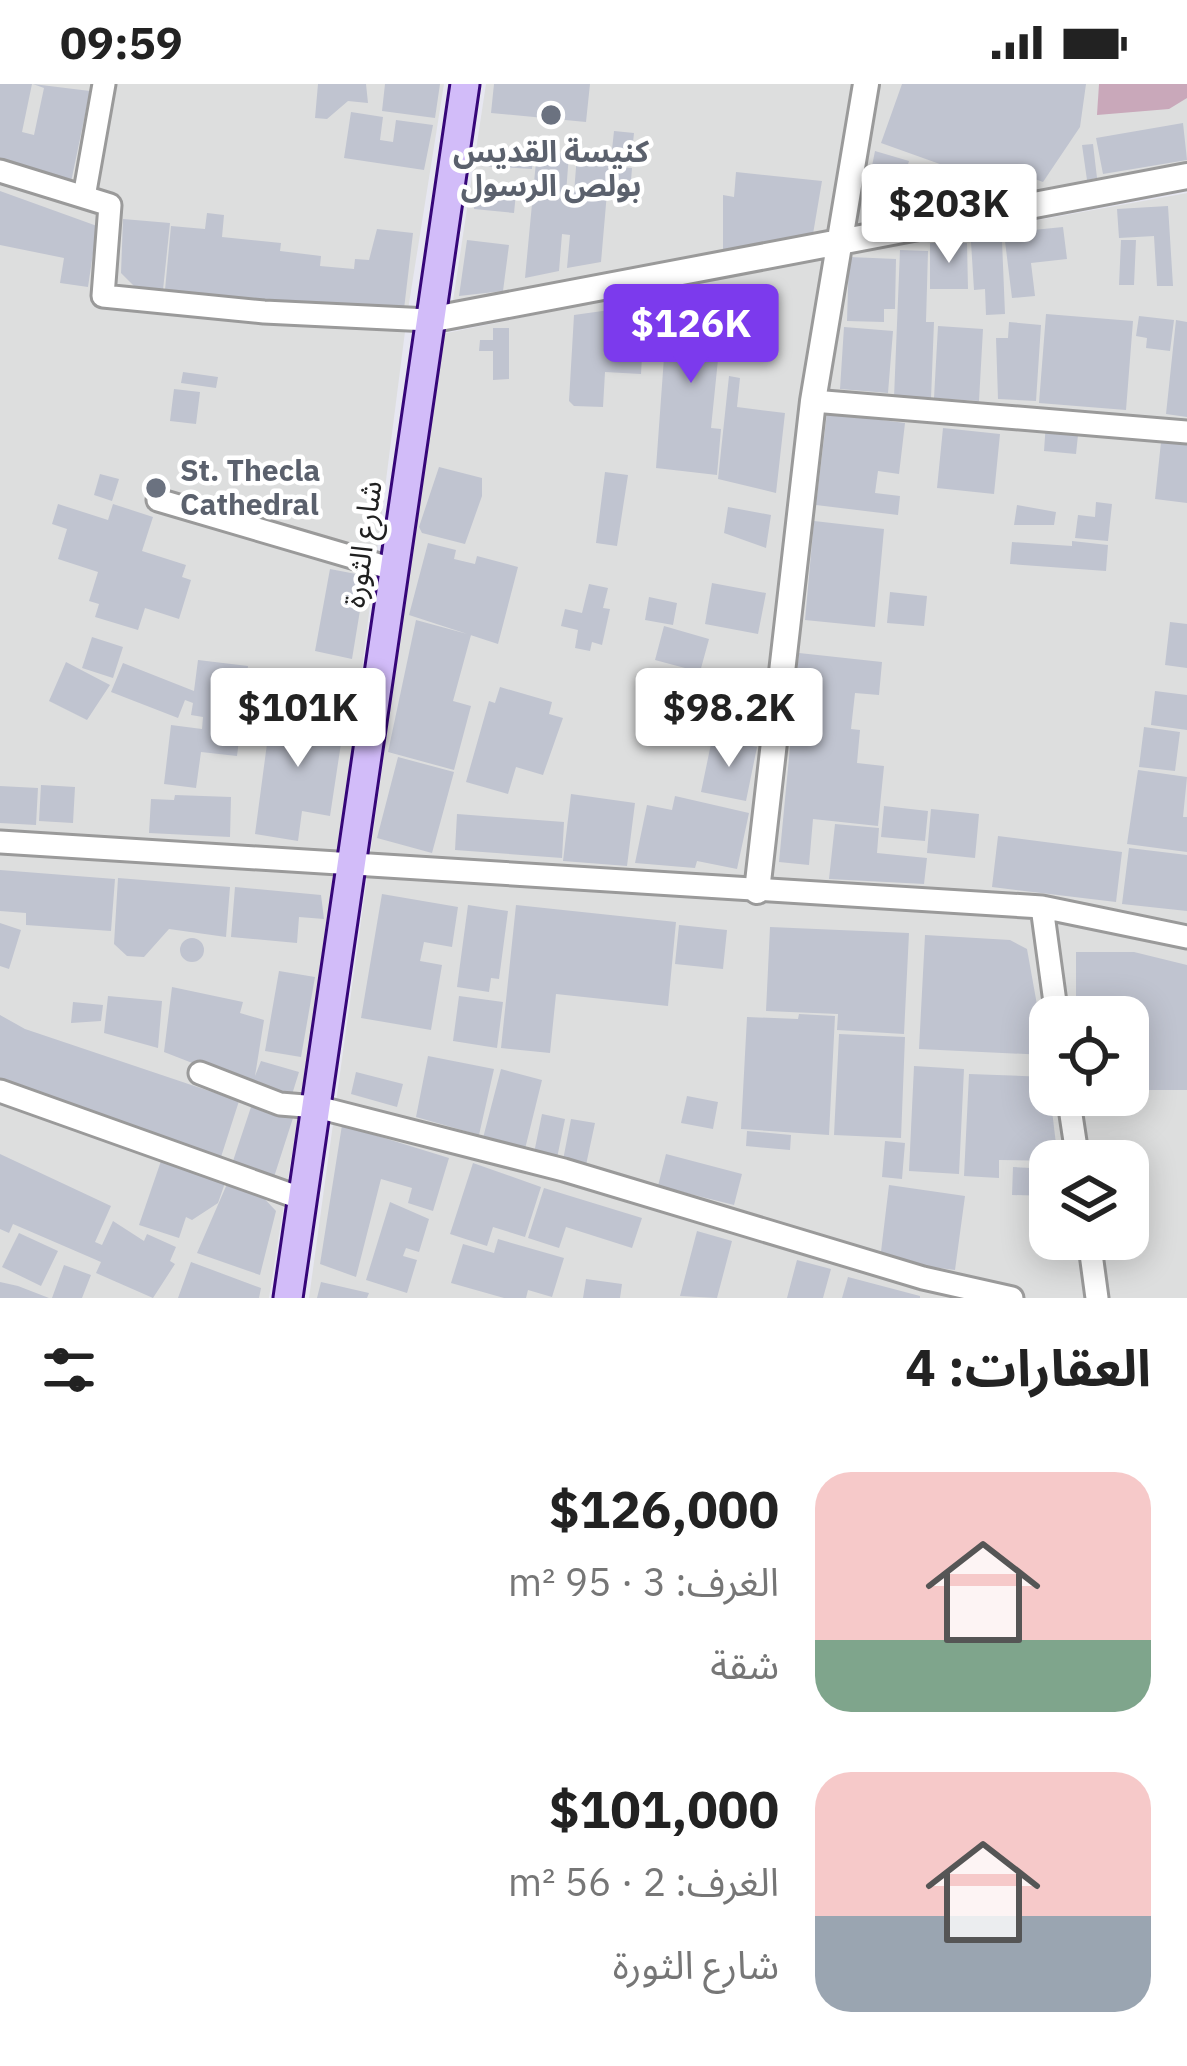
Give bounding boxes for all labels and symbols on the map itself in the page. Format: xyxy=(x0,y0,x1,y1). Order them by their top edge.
marker: كنيسة القديس بولص الرسول xyxy=(538,102,564,128)
place label: كنيسة القديس بولص الرسول xyxy=(453,131,649,204)
pin: $203K xyxy=(865,164,1033,266)
pin: $126K xyxy=(607,284,775,386)
place label: St. Thecla Cathedral xyxy=(180,450,320,523)
marker: St. Thecla Cathedral xyxy=(143,475,169,501)
street label: شارع الثورة xyxy=(333,478,394,610)
pin: $101K xyxy=(214,668,382,770)
pin: $98.2K xyxy=(631,668,827,770)

